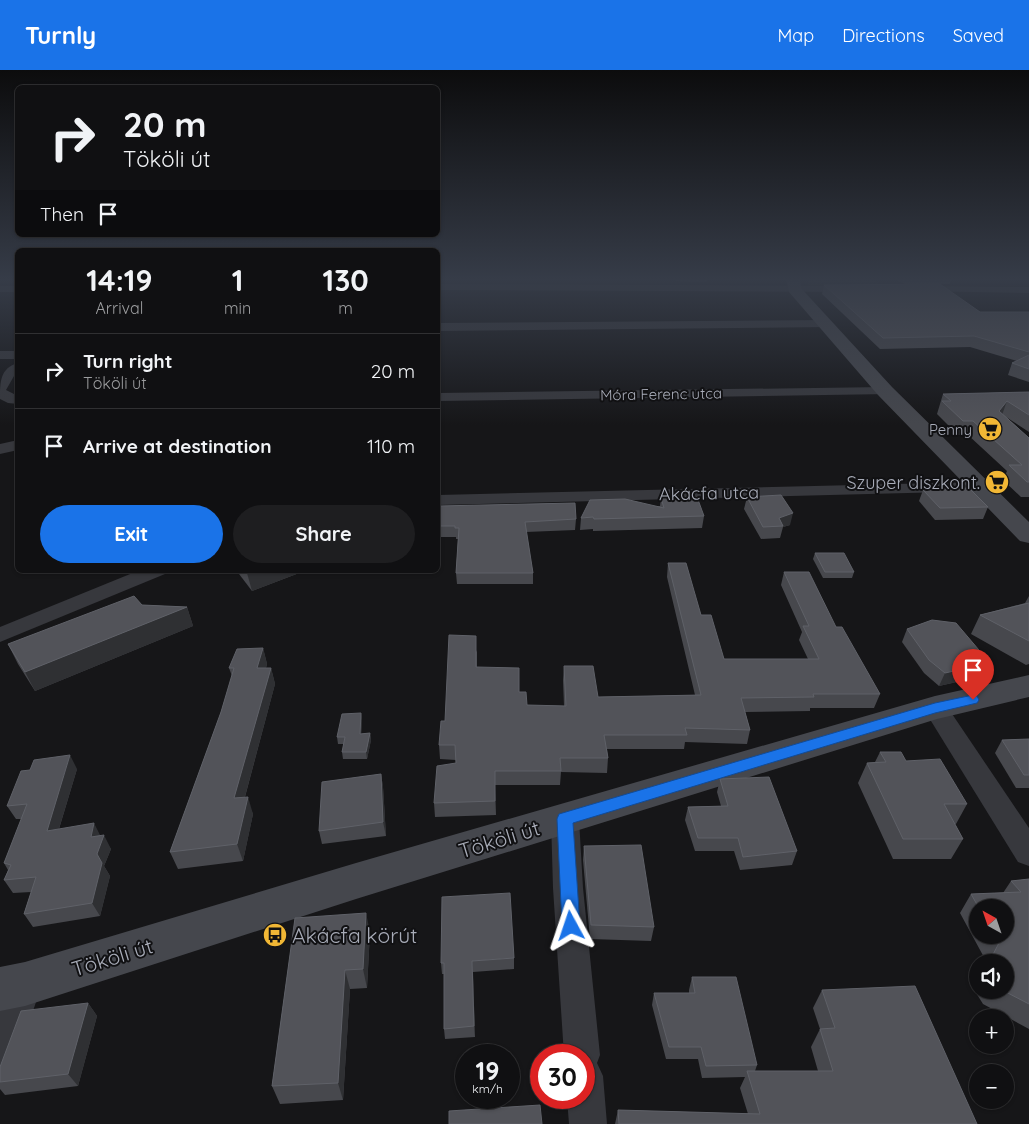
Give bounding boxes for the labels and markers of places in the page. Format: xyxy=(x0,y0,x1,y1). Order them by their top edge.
supermarket icon: Penny xyxy=(977,416,1003,442)
place label: Penny xyxy=(929,420,972,439)
supermarket icon: Szuper diszkont. xyxy=(984,469,1010,495)
place label: Szuper diszkont. xyxy=(846,471,980,494)
pin xyxy=(952,649,994,700)
bus stop icon: Akácfa körút xyxy=(262,922,288,948)
place label: Akácfa körút xyxy=(292,922,417,948)

